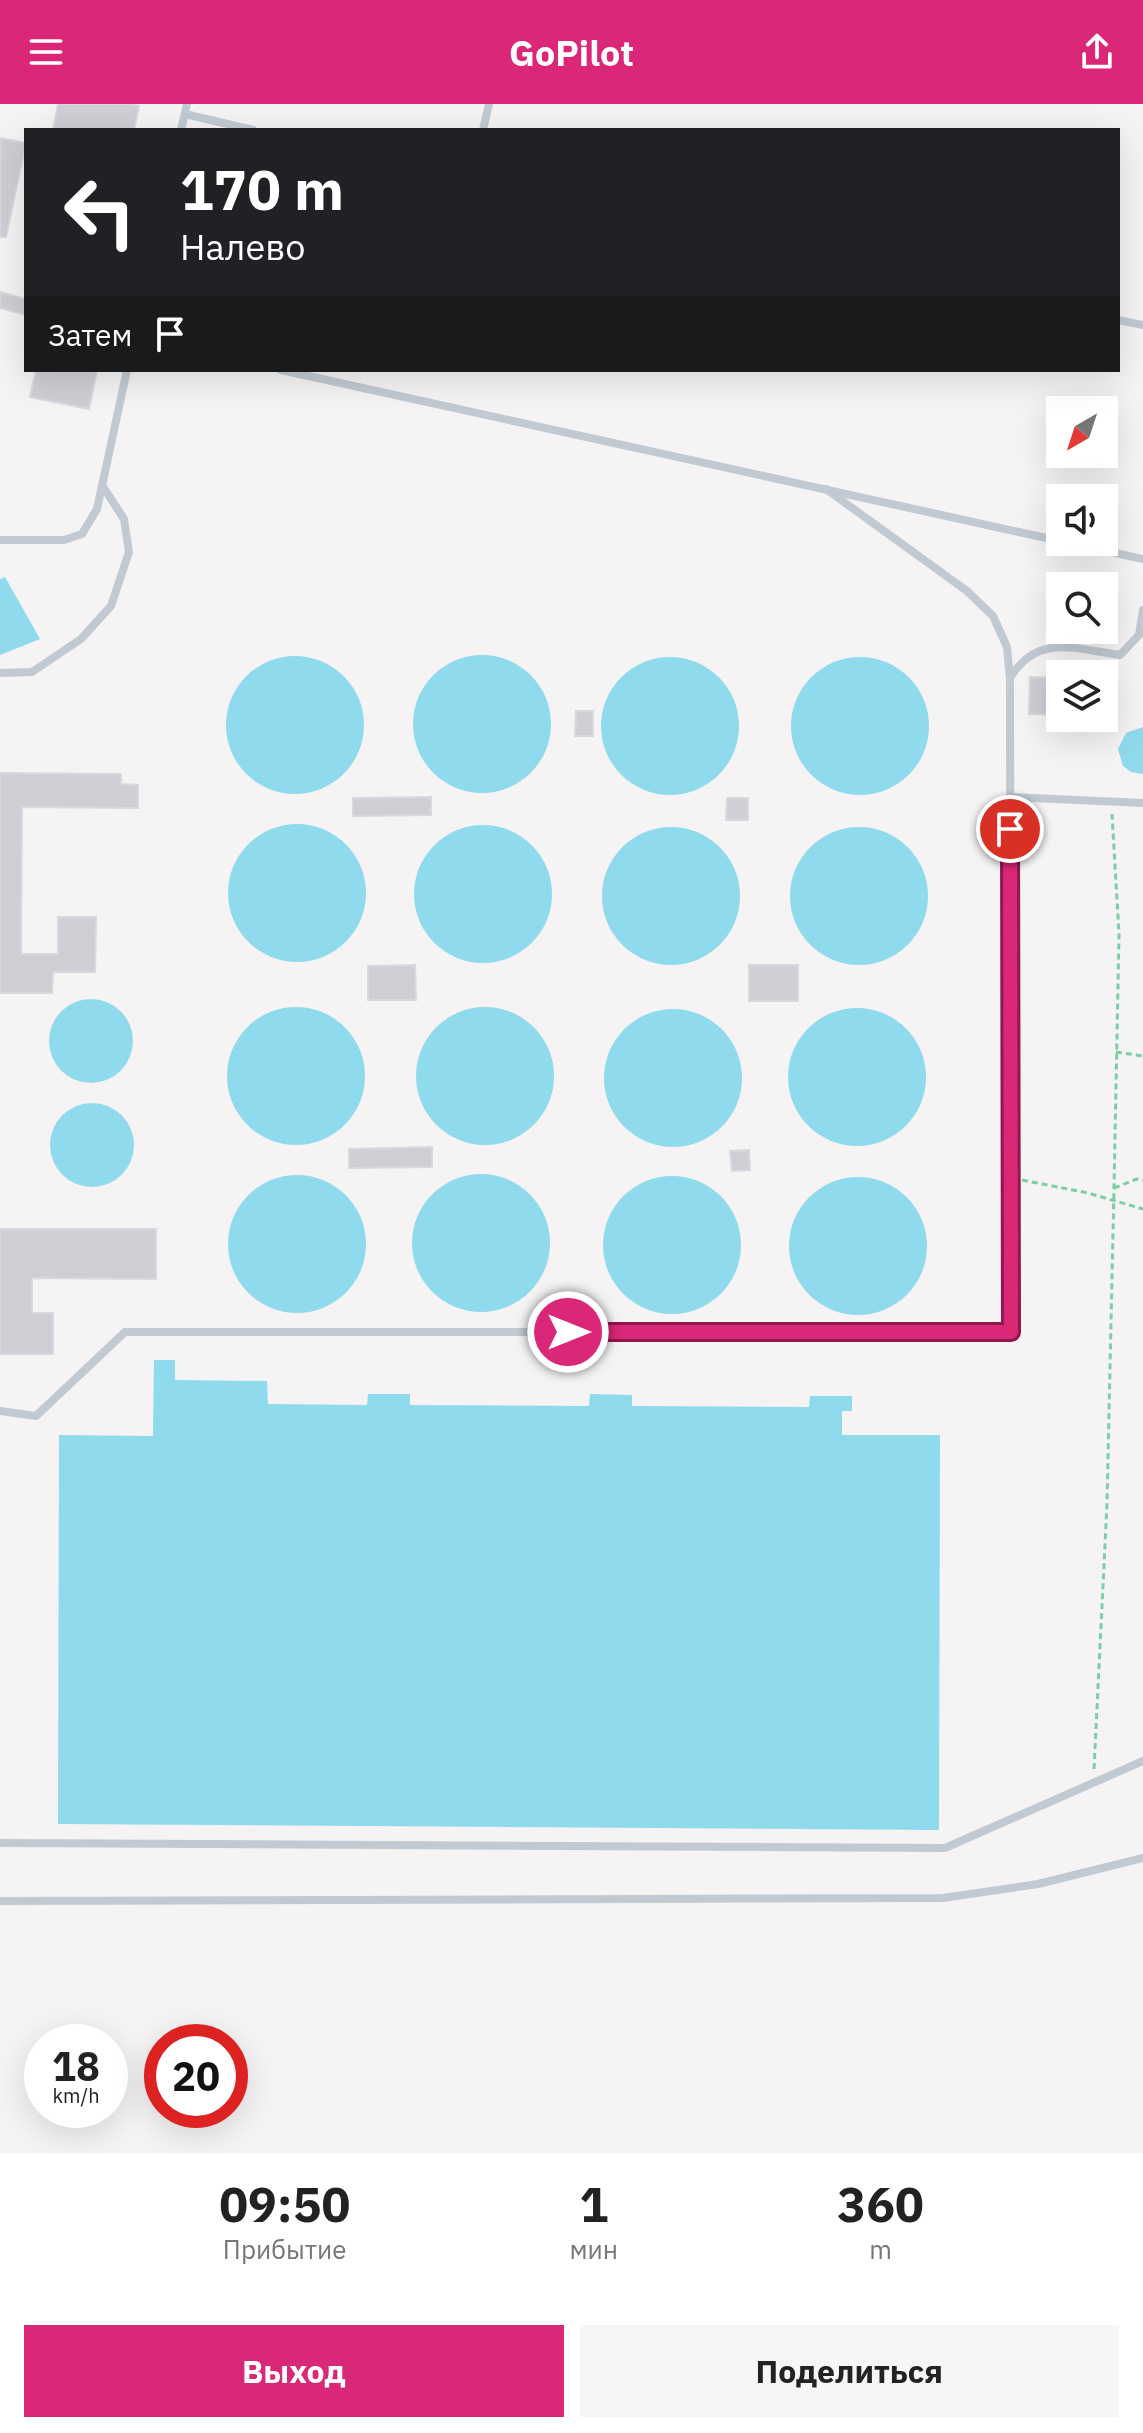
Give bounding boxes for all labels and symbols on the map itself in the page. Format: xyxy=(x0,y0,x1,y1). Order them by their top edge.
north arrow xyxy=(1046,396,1118,468)
pin xyxy=(976,795,1044,863)
position arrow xyxy=(526,1290,610,1374)
speed limit sign: 20 xyxy=(144,2024,248,2128)

